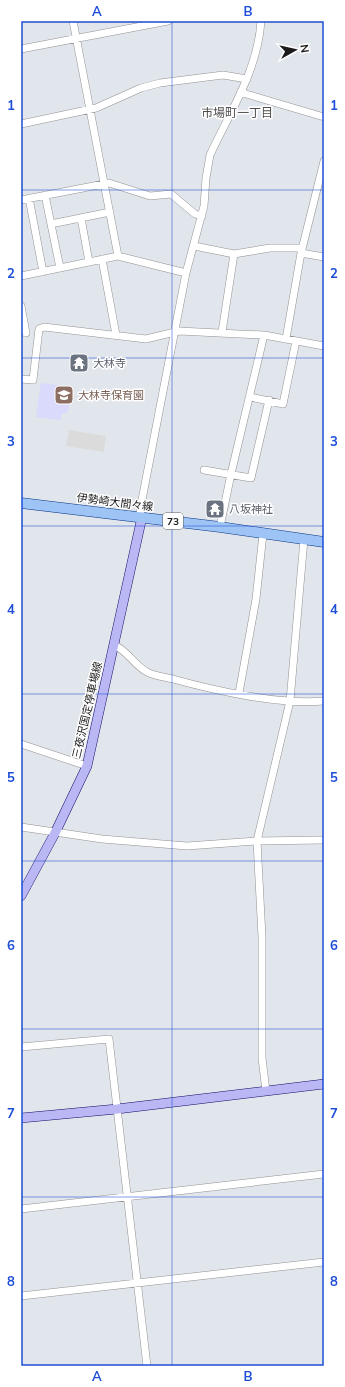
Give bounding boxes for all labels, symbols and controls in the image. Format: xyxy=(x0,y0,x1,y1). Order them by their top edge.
text: A xyxy=(92,3,102,19)
text: B xyxy=(244,3,253,19)
north arrow xyxy=(275,30,315,70)
text: N xyxy=(297,44,312,54)
text: 1 xyxy=(7,97,15,113)
text: 1 xyxy=(330,97,338,113)
district label: 市場町一丁目 xyxy=(201,105,273,120)
text: 2 xyxy=(7,265,15,281)
text: 2 xyxy=(330,265,338,281)
temple icon: 大林寺 xyxy=(68,352,90,374)
place label: 大林寺 xyxy=(93,356,126,370)
school or university icon: 大林寺保育園 xyxy=(53,384,75,406)
place label: 大林寺保育園 xyxy=(78,388,144,402)
text: 3 xyxy=(7,433,15,449)
text: 3 xyxy=(330,433,338,449)
street label: 伊勢崎大間々線 xyxy=(76,490,154,514)
temple icon: 八坂神社 xyxy=(204,498,226,520)
place label: 八坂神社 xyxy=(229,502,273,516)
road number: 73 xyxy=(163,513,183,529)
text: 4 xyxy=(7,601,15,617)
text: 4 xyxy=(330,601,338,617)
street label: 三夜沢国定停車場線 xyxy=(69,660,105,760)
text: 5 xyxy=(7,769,15,785)
text: 5 xyxy=(330,769,338,785)
text: 6 xyxy=(7,937,15,953)
text: 6 xyxy=(330,937,338,953)
text: 7 xyxy=(7,1105,15,1121)
text: 7 xyxy=(330,1105,338,1121)
text: 8 xyxy=(7,1273,15,1289)
text: 8 xyxy=(330,1273,338,1289)
text: A xyxy=(92,1368,102,1384)
text: B xyxy=(244,1368,253,1384)

